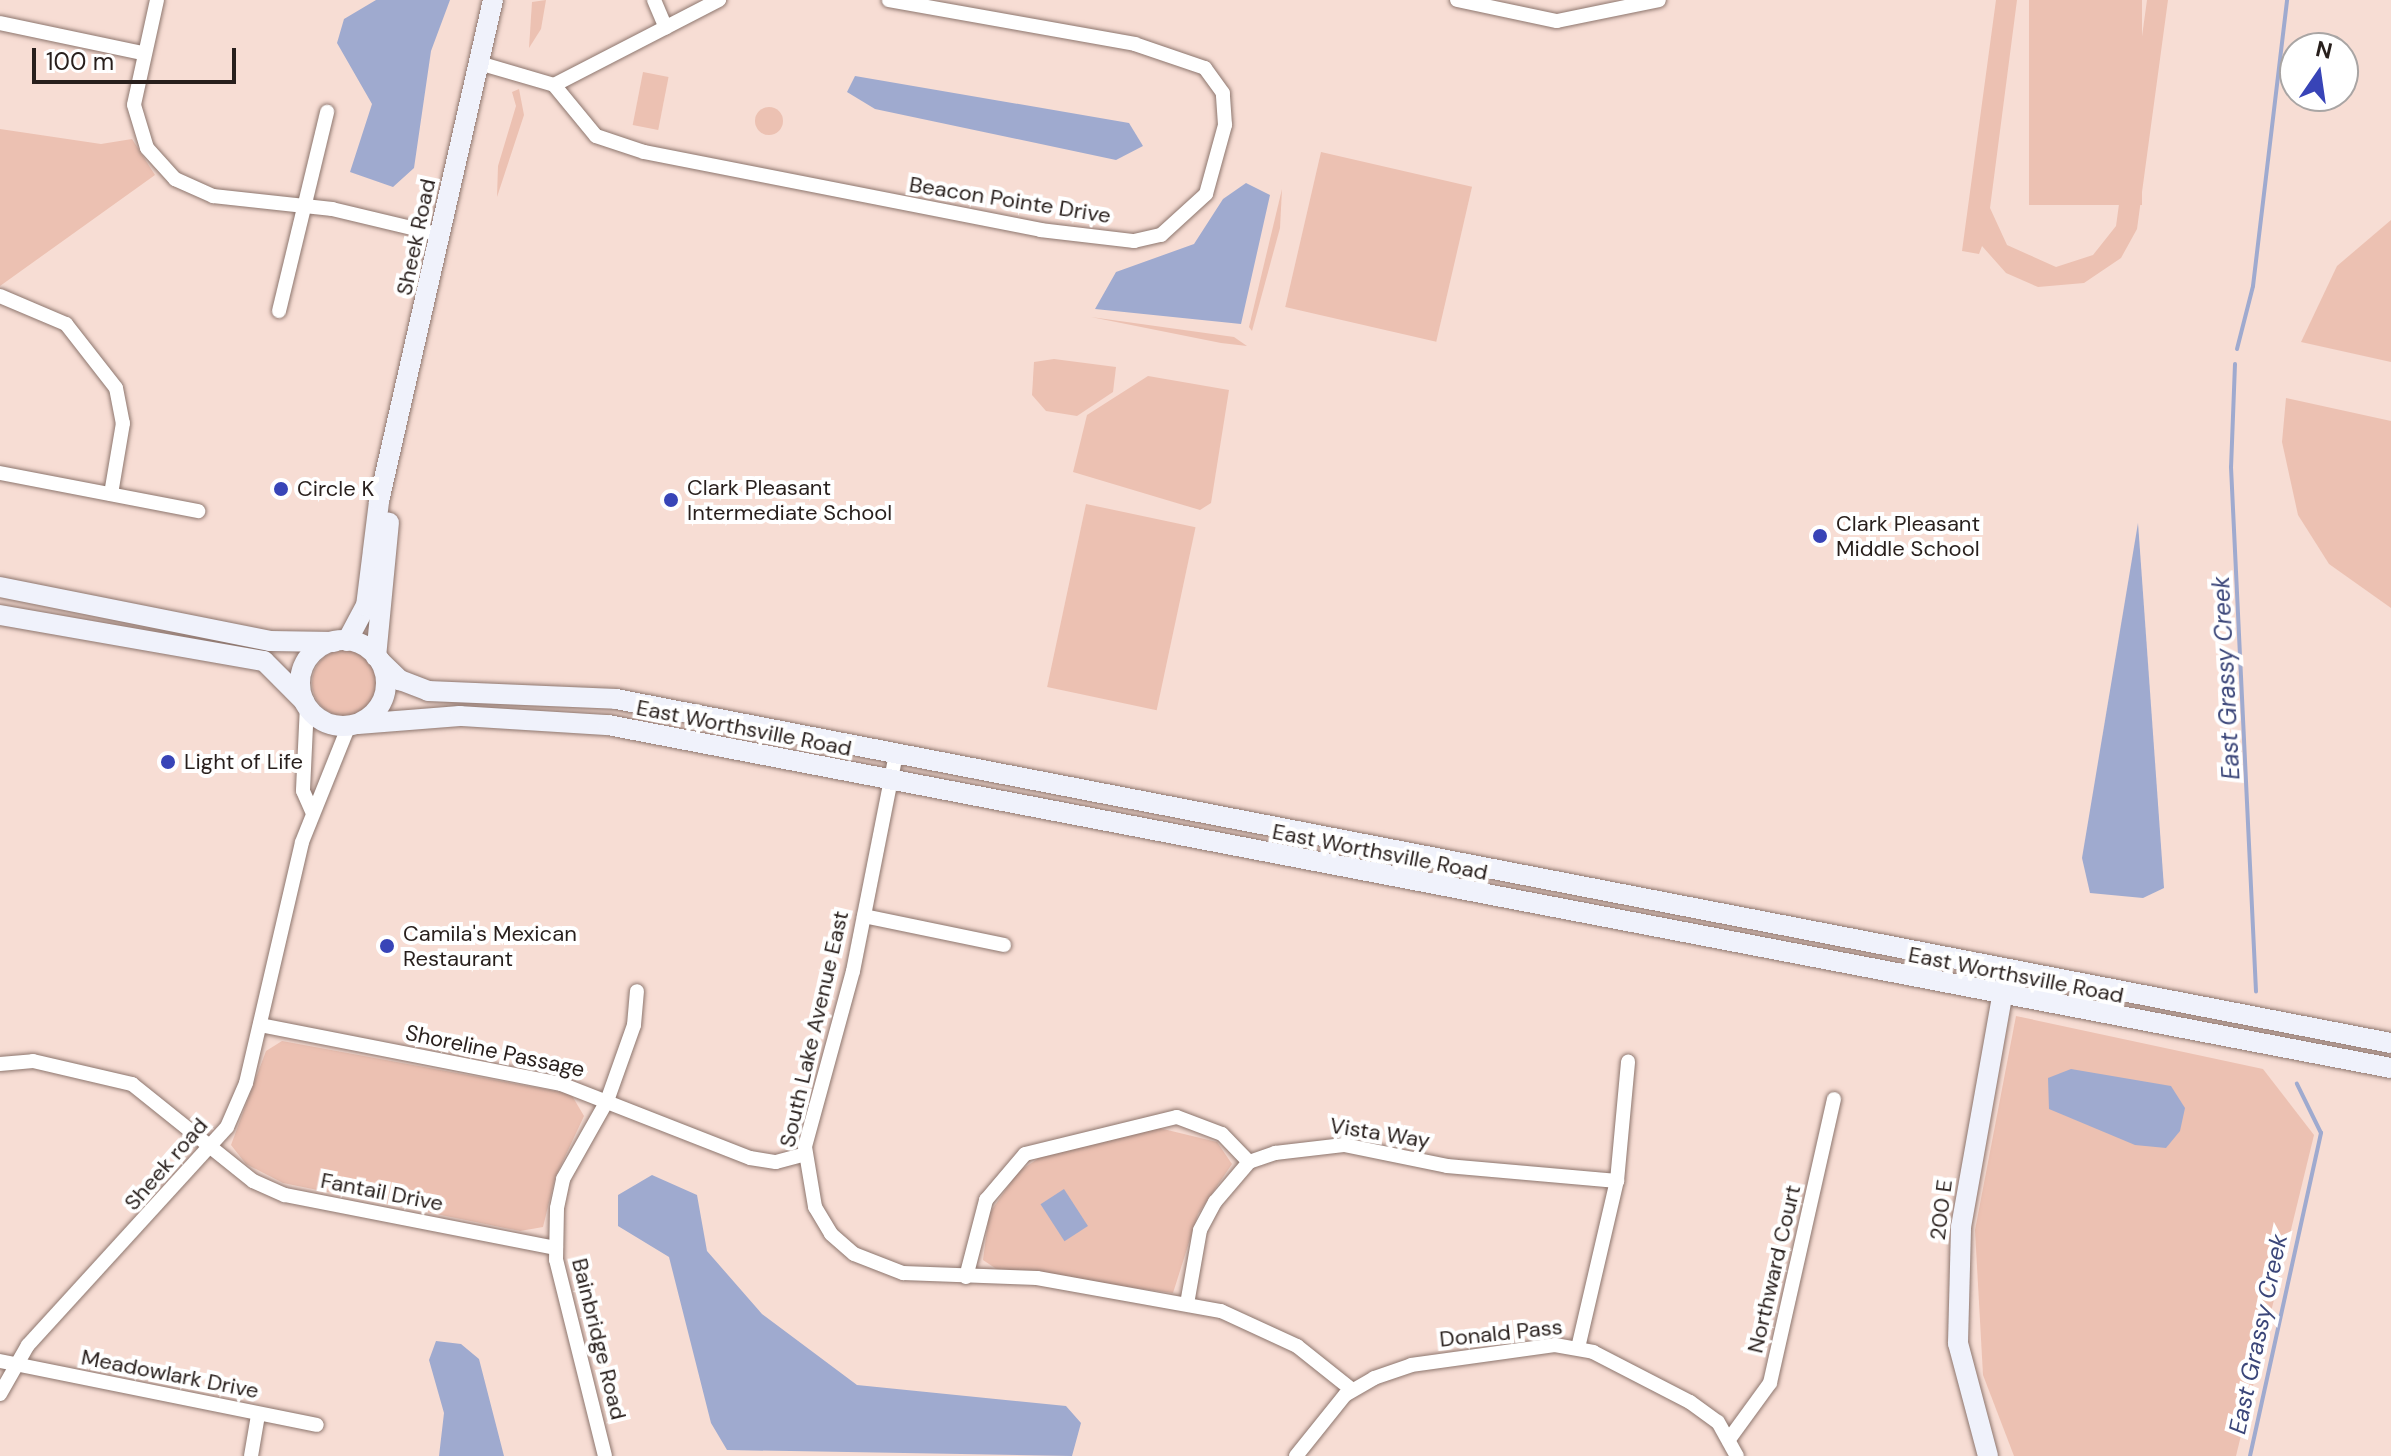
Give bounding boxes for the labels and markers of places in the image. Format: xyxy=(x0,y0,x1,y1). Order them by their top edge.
place label: Clark Pleasant Intermediate School xyxy=(687,474,892,526)
place label: Circle K xyxy=(297,476,374,502)
marker: Circle K xyxy=(272,480,290,498)
marker: Clark Pleasant Intermediate School xyxy=(662,491,680,509)
place label: Clark Pleasant Middle School xyxy=(1836,510,1980,562)
marker: Clark Pleasant Middle School xyxy=(1811,527,1829,545)
place label: Light of Life xyxy=(184,749,303,775)
marker: Light of Life xyxy=(159,753,177,771)
place label: Camila's Mexican Restaurant xyxy=(403,920,577,972)
marker: Camila's Mexican Restaurant xyxy=(378,937,396,955)

